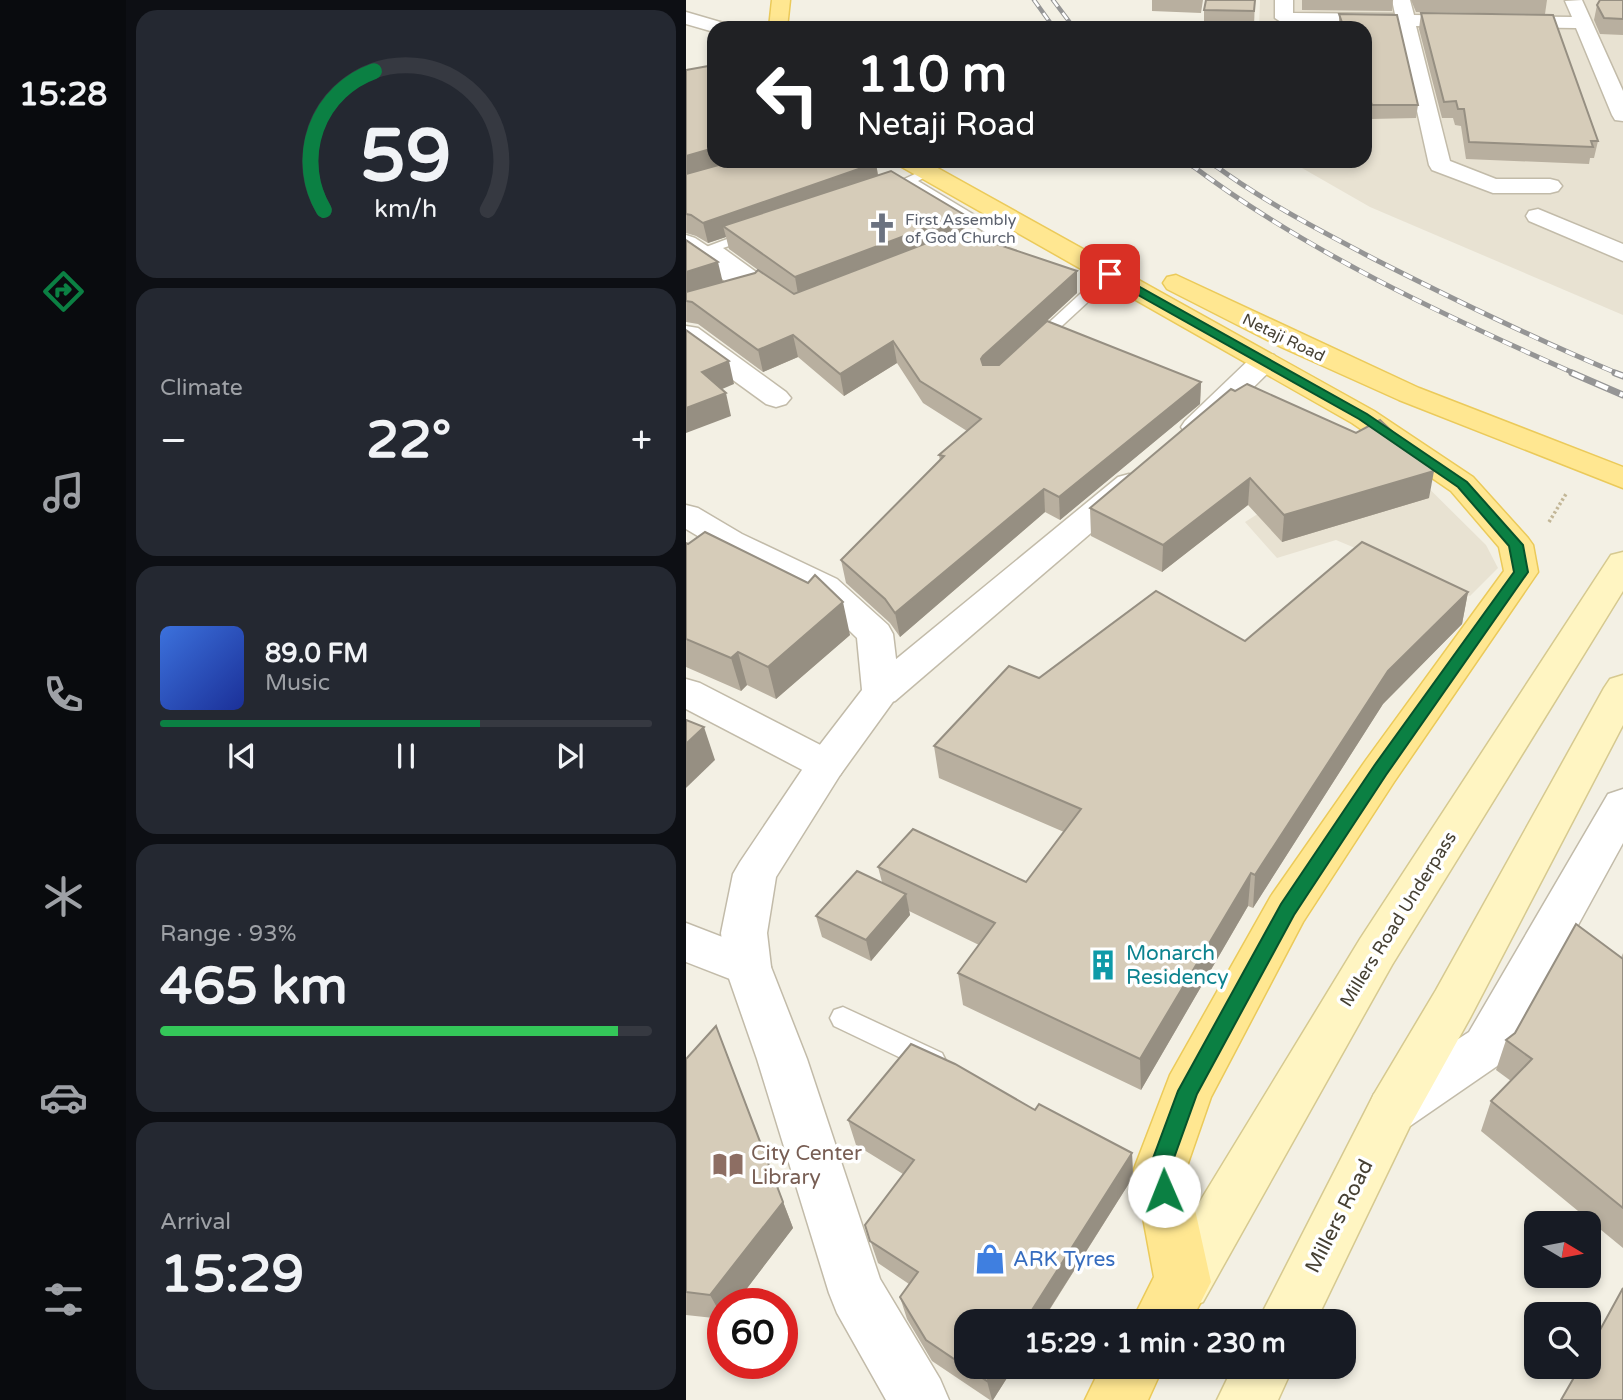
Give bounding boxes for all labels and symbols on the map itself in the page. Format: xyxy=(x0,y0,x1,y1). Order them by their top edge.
place label: First Assembly of God Church xyxy=(905,210,1017,248)
church icon: First Assembly of God Church xyxy=(865,211,899,245)
pin xyxy=(1080,244,1140,304)
street label: Netaji Road xyxy=(1239,309,1328,366)
street label: Millers Road Underpass xyxy=(1335,827,1461,1011)
place label: Monarch Residency xyxy=(1126,941,1229,990)
building icon: Monarch Residency xyxy=(1086,948,1120,982)
place label: City Center Library xyxy=(751,1141,862,1190)
library icon: City Center Library xyxy=(711,1148,745,1182)
position arrow xyxy=(1127,1154,1201,1228)
street label: Millers Road xyxy=(1300,1155,1379,1277)
north arrow xyxy=(1524,1211,1601,1288)
shop icon: ARK Tyres xyxy=(973,1242,1007,1276)
place label: ARK Tyres xyxy=(1013,1247,1115,1272)
speed limit sign: 60 xyxy=(707,1288,798,1379)

